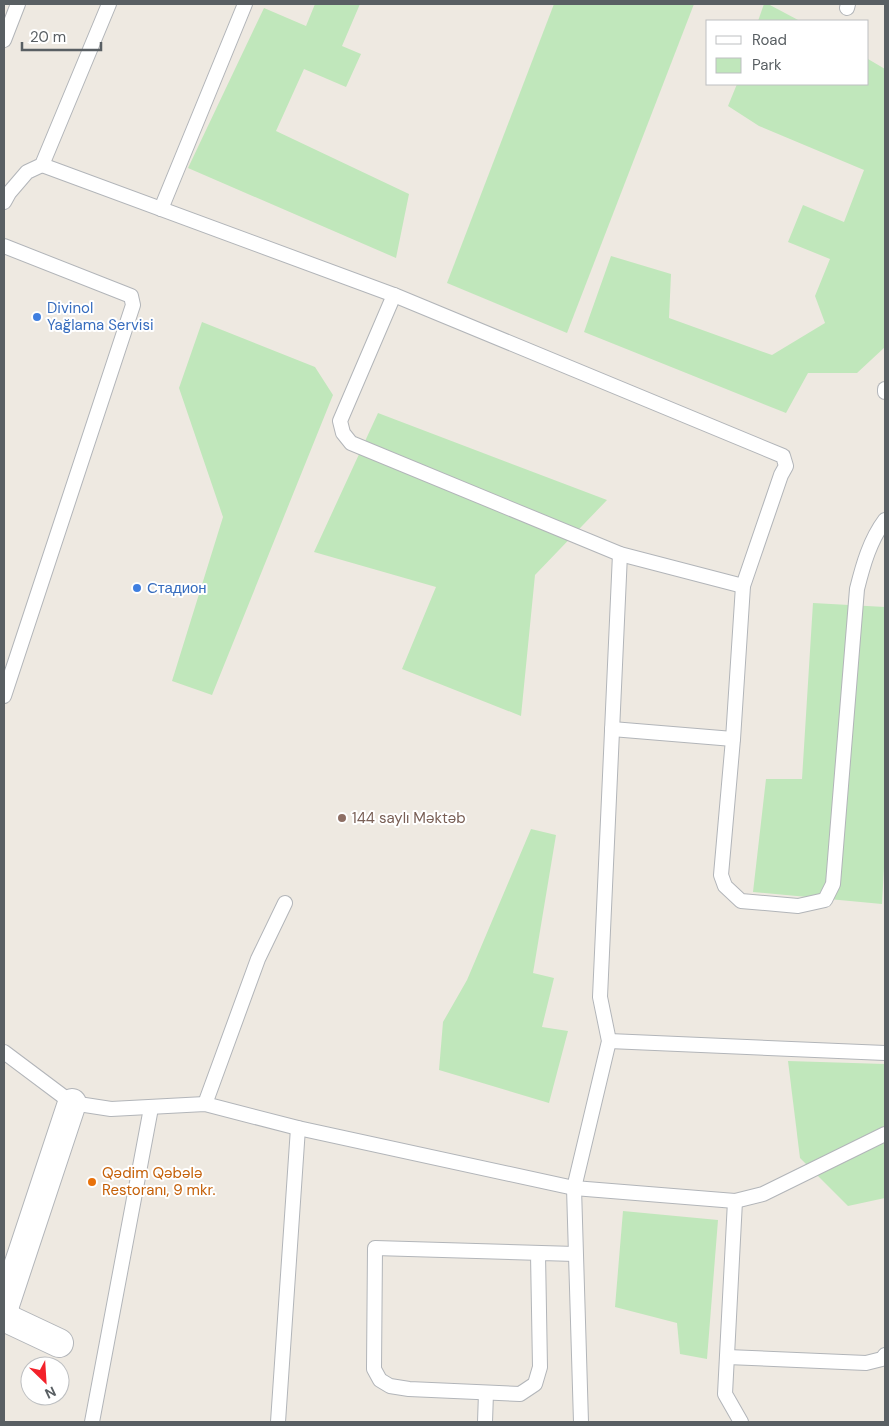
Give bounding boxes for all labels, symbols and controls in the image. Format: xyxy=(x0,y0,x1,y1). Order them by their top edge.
scale bar xyxy=(22,20,101,52)
legend xyxy=(706,20,869,85)
text: 20 m xyxy=(30,27,66,47)
text: Road xyxy=(752,30,787,50)
text: Park xyxy=(752,55,782,75)
place label: Divinol Yağlama Servisi xyxy=(47,298,154,335)
marker: Divinol Yağlama Servisi xyxy=(31,311,43,323)
place label: Стадион xyxy=(147,578,207,598)
marker: Стадион xyxy=(131,582,143,594)
place label: 144 saylı Məktəb xyxy=(352,808,466,828)
marker: 144 saylı Məktəb xyxy=(336,812,348,824)
place label: Qədim Qəbələ Restoranı, 9 mkr. xyxy=(102,1163,215,1200)
marker: Qədim Qəbələ Restoranı, 9 mkr. xyxy=(86,1176,98,1188)
north arrow xyxy=(20,1356,70,1406)
text: N xyxy=(42,1382,59,1403)

